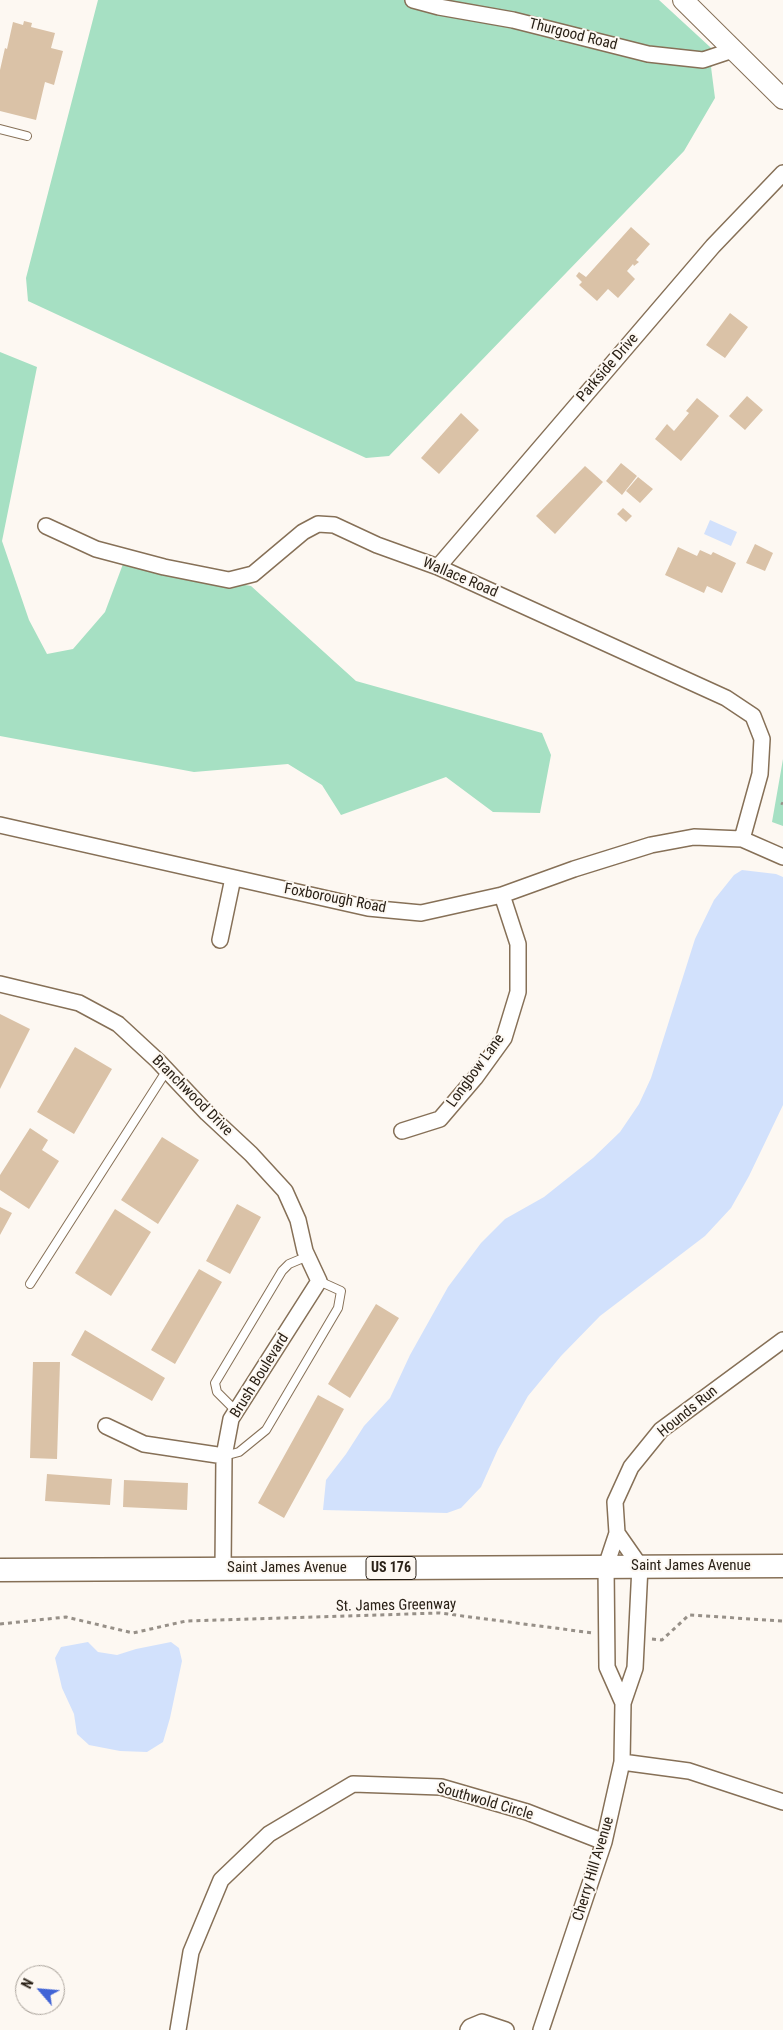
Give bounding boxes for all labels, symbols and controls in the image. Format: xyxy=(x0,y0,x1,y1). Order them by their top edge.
street label: Thurgood Road xyxy=(527,15,619,55)
street label: Parkside Drive xyxy=(573,330,643,406)
street label: Wallace Road xyxy=(420,554,500,602)
street label: Foxborough Road xyxy=(283,880,387,918)
street label: Longbow Lane xyxy=(443,1031,509,1111)
street label: Branchwood Drive xyxy=(148,1052,236,1140)
street label: Brush Boulevard xyxy=(227,1330,293,1422)
street label: Hounds Run xyxy=(655,1382,721,1442)
road number: US 176 xyxy=(366,1556,416,1580)
street label: Saint James Avenue xyxy=(631,1557,751,1575)
street label: Saint James Avenue xyxy=(227,1559,347,1577)
street label: St. James Greenway xyxy=(336,1596,456,1616)
street label: Southwold Circle xyxy=(435,1780,535,1824)
street label: Cherry Hill Avenue xyxy=(570,1815,618,1923)
north arrow xyxy=(15,1965,65,2015)
text: N xyxy=(18,1976,37,1991)

